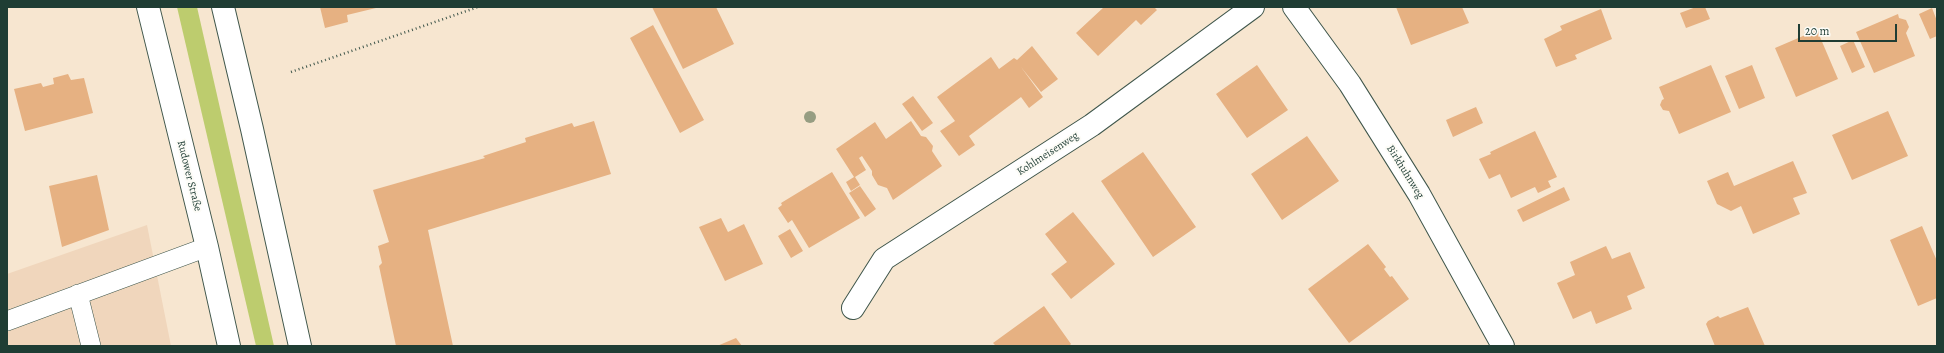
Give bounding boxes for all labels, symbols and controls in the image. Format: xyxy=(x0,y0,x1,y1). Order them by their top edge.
scale bar xyxy=(1800,16,1899,42)
text: 20 m xyxy=(1805,23,1829,39)
street label: Kohlmeisenweg xyxy=(1015,129,1081,179)
street label: Rudower Straße xyxy=(174,139,204,213)
street label: Birkhuhnweg xyxy=(1383,143,1427,201)

